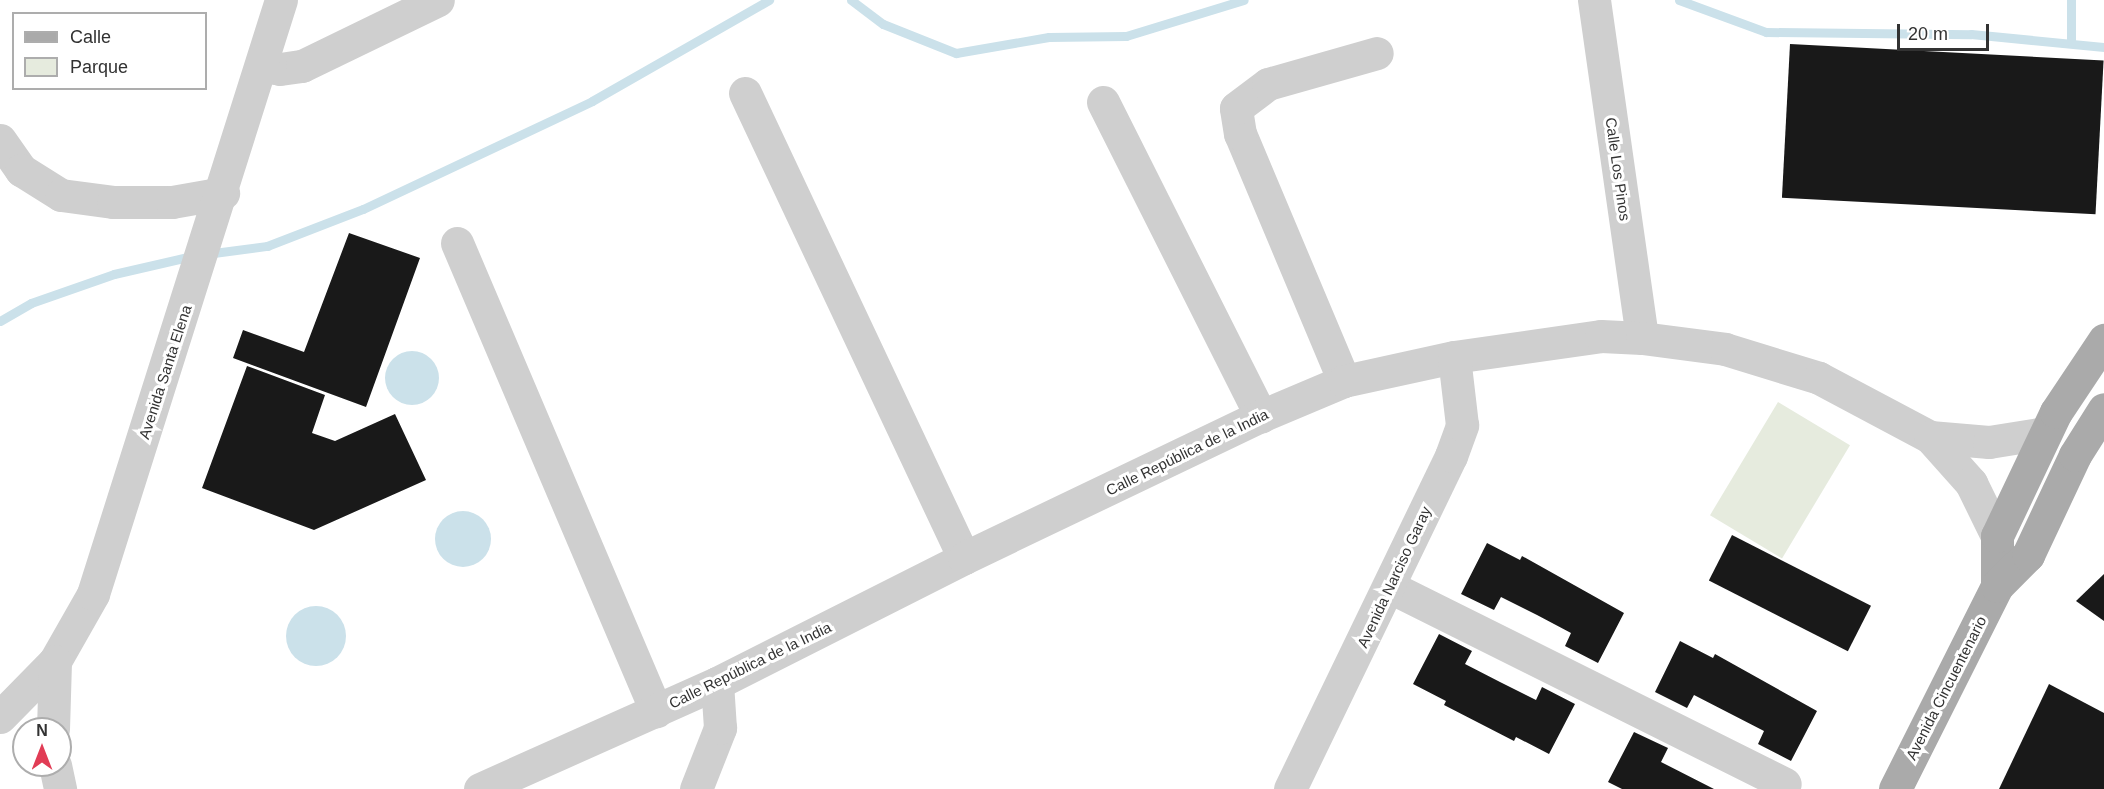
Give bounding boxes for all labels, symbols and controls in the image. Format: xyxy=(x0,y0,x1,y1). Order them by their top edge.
legend xyxy=(12,12,207,90)
scale bar xyxy=(1900,12,1992,50)
text: 20 m xyxy=(1908,24,1948,44)
text: Calle xyxy=(70,27,111,47)
text: Parque xyxy=(70,57,128,77)
street label: Calle Los Pinos xyxy=(1602,116,1634,222)
street label: Avenida Santa Elena xyxy=(135,303,195,441)
street label: Calle República de la India xyxy=(1103,405,1271,499)
street label: Avenida Narciso Garay xyxy=(1353,503,1435,651)
street label: Avenida Cincuentenario xyxy=(1902,613,1990,763)
street label: Calle República de la India xyxy=(666,618,834,712)
north arrow xyxy=(12,717,72,777)
text: N xyxy=(36,722,48,739)

